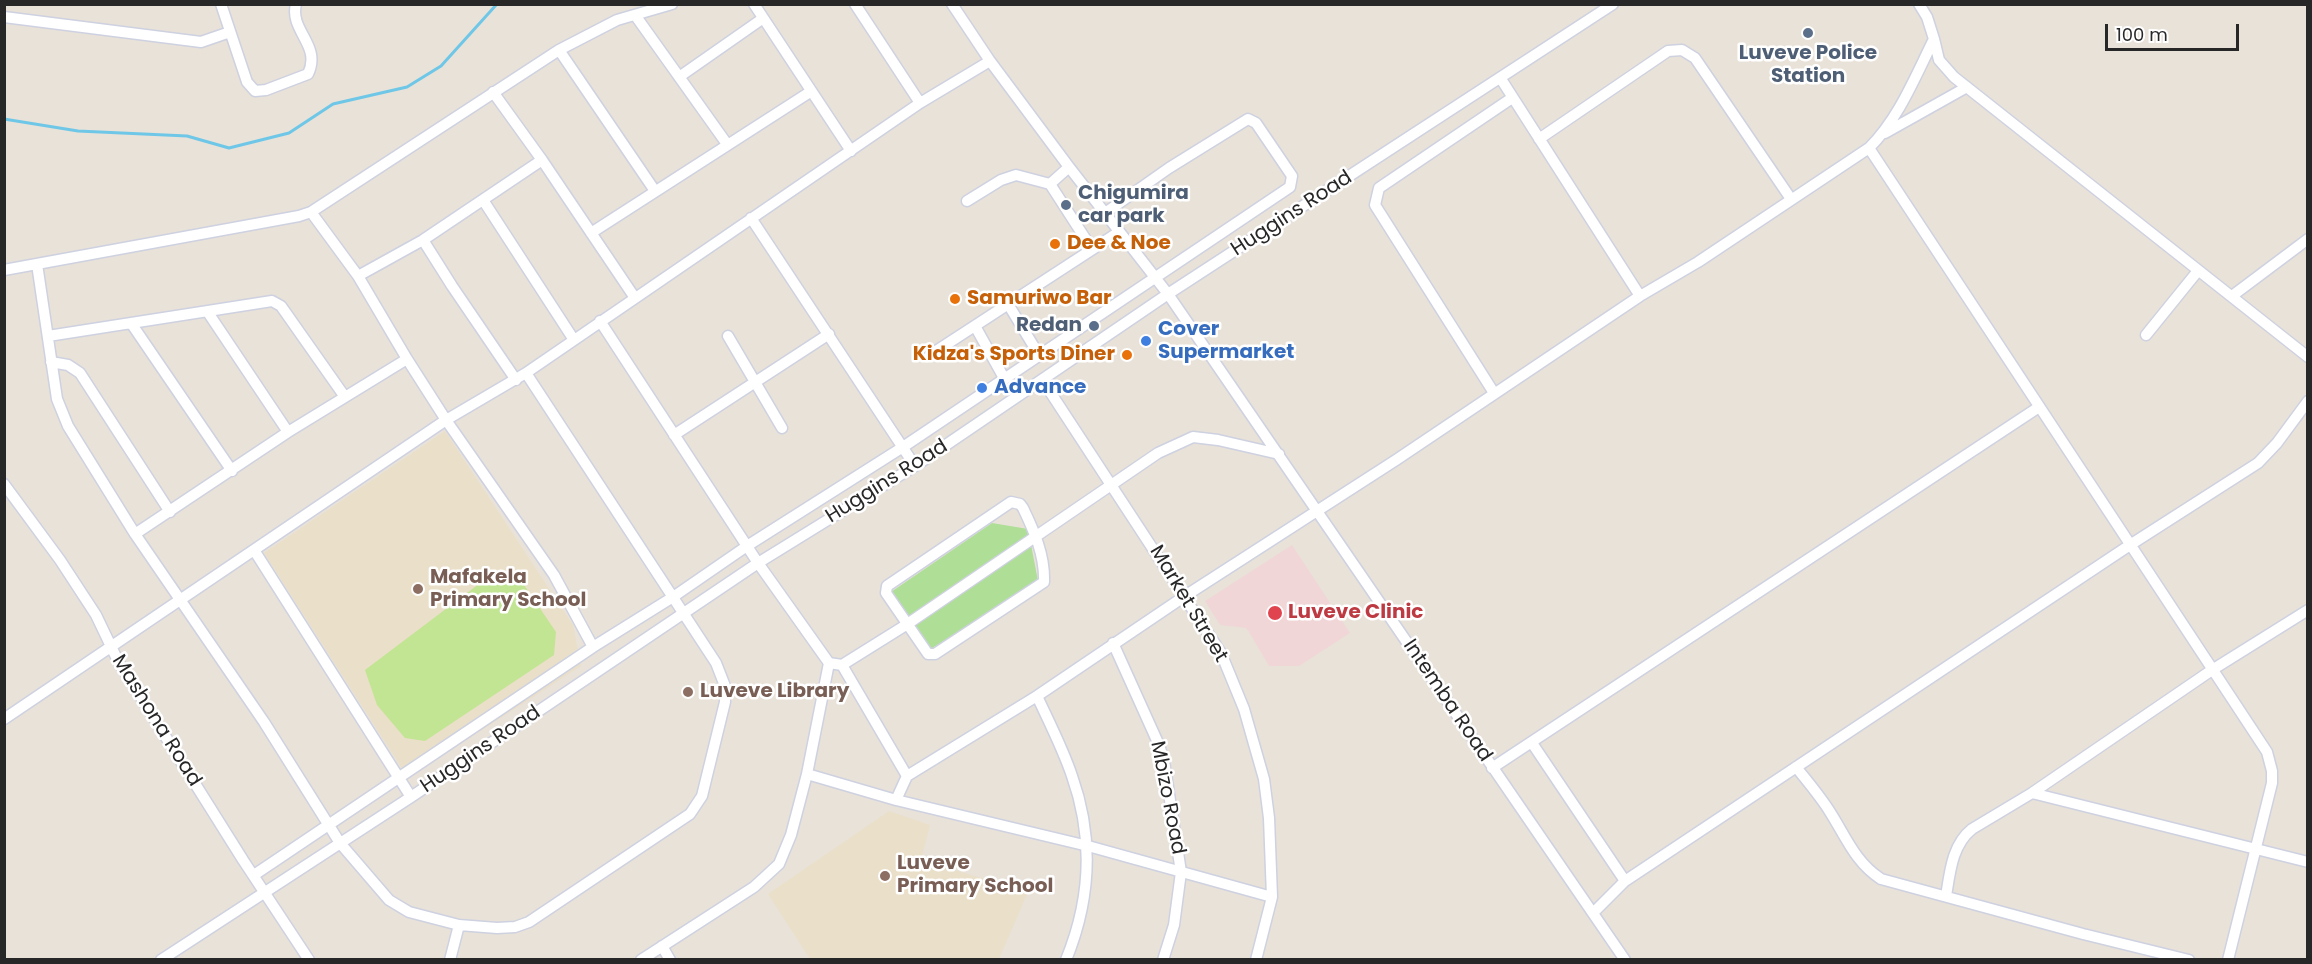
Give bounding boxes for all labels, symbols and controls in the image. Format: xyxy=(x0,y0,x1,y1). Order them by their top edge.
scale bar xyxy=(2108,12,2242,50)
text: 100 m xyxy=(2116,22,2168,47)
marker: Luveve Police Station xyxy=(1801,26,1815,40)
place label: Luveve Police Station xyxy=(1739,42,1877,89)
street label: Huggins Road xyxy=(1227,166,1357,262)
place label: Chigumira car park xyxy=(1078,182,1189,229)
marker: Chigumira car park xyxy=(1059,198,1073,212)
place label: Dee & Noe xyxy=(1067,232,1171,256)
marker: Dee & Noe xyxy=(1048,237,1062,251)
place label: Samuriwo Bar xyxy=(967,287,1112,311)
marker: Samuriwo Bar xyxy=(948,292,962,306)
place label: Redan xyxy=(1016,314,1082,338)
place label: Cover Supermarket xyxy=(1158,318,1294,365)
marker: Redan xyxy=(1087,319,1101,333)
marker: Cover Supermarket xyxy=(1139,334,1153,348)
place label: Kidza's Sports Diner xyxy=(913,343,1115,367)
marker: Kidza's Sports Diner xyxy=(1120,348,1134,362)
place label: Advance xyxy=(994,376,1086,400)
marker: Advance xyxy=(975,381,989,395)
street label: Huggins Road xyxy=(822,435,952,529)
street label: Market Street xyxy=(1144,541,1232,667)
place label: Mafakela Primary School xyxy=(430,566,586,613)
marker: Mafakela Primary School xyxy=(411,582,425,596)
place label: Luveve Clinic xyxy=(1288,601,1423,625)
marker: Luveve Clinic xyxy=(1266,604,1284,622)
street label: Intemba Road xyxy=(1397,635,1497,767)
street label: Mashona Road xyxy=(106,651,206,791)
place label: Luveve Library xyxy=(700,680,849,704)
marker: Luveve Library xyxy=(681,685,695,699)
street label: Huggins Road xyxy=(417,701,545,799)
street label: Mbizo Road xyxy=(1144,739,1190,857)
place label: Luveve Primary School xyxy=(897,852,1053,899)
marker: Luveve Primary School xyxy=(878,869,892,883)

